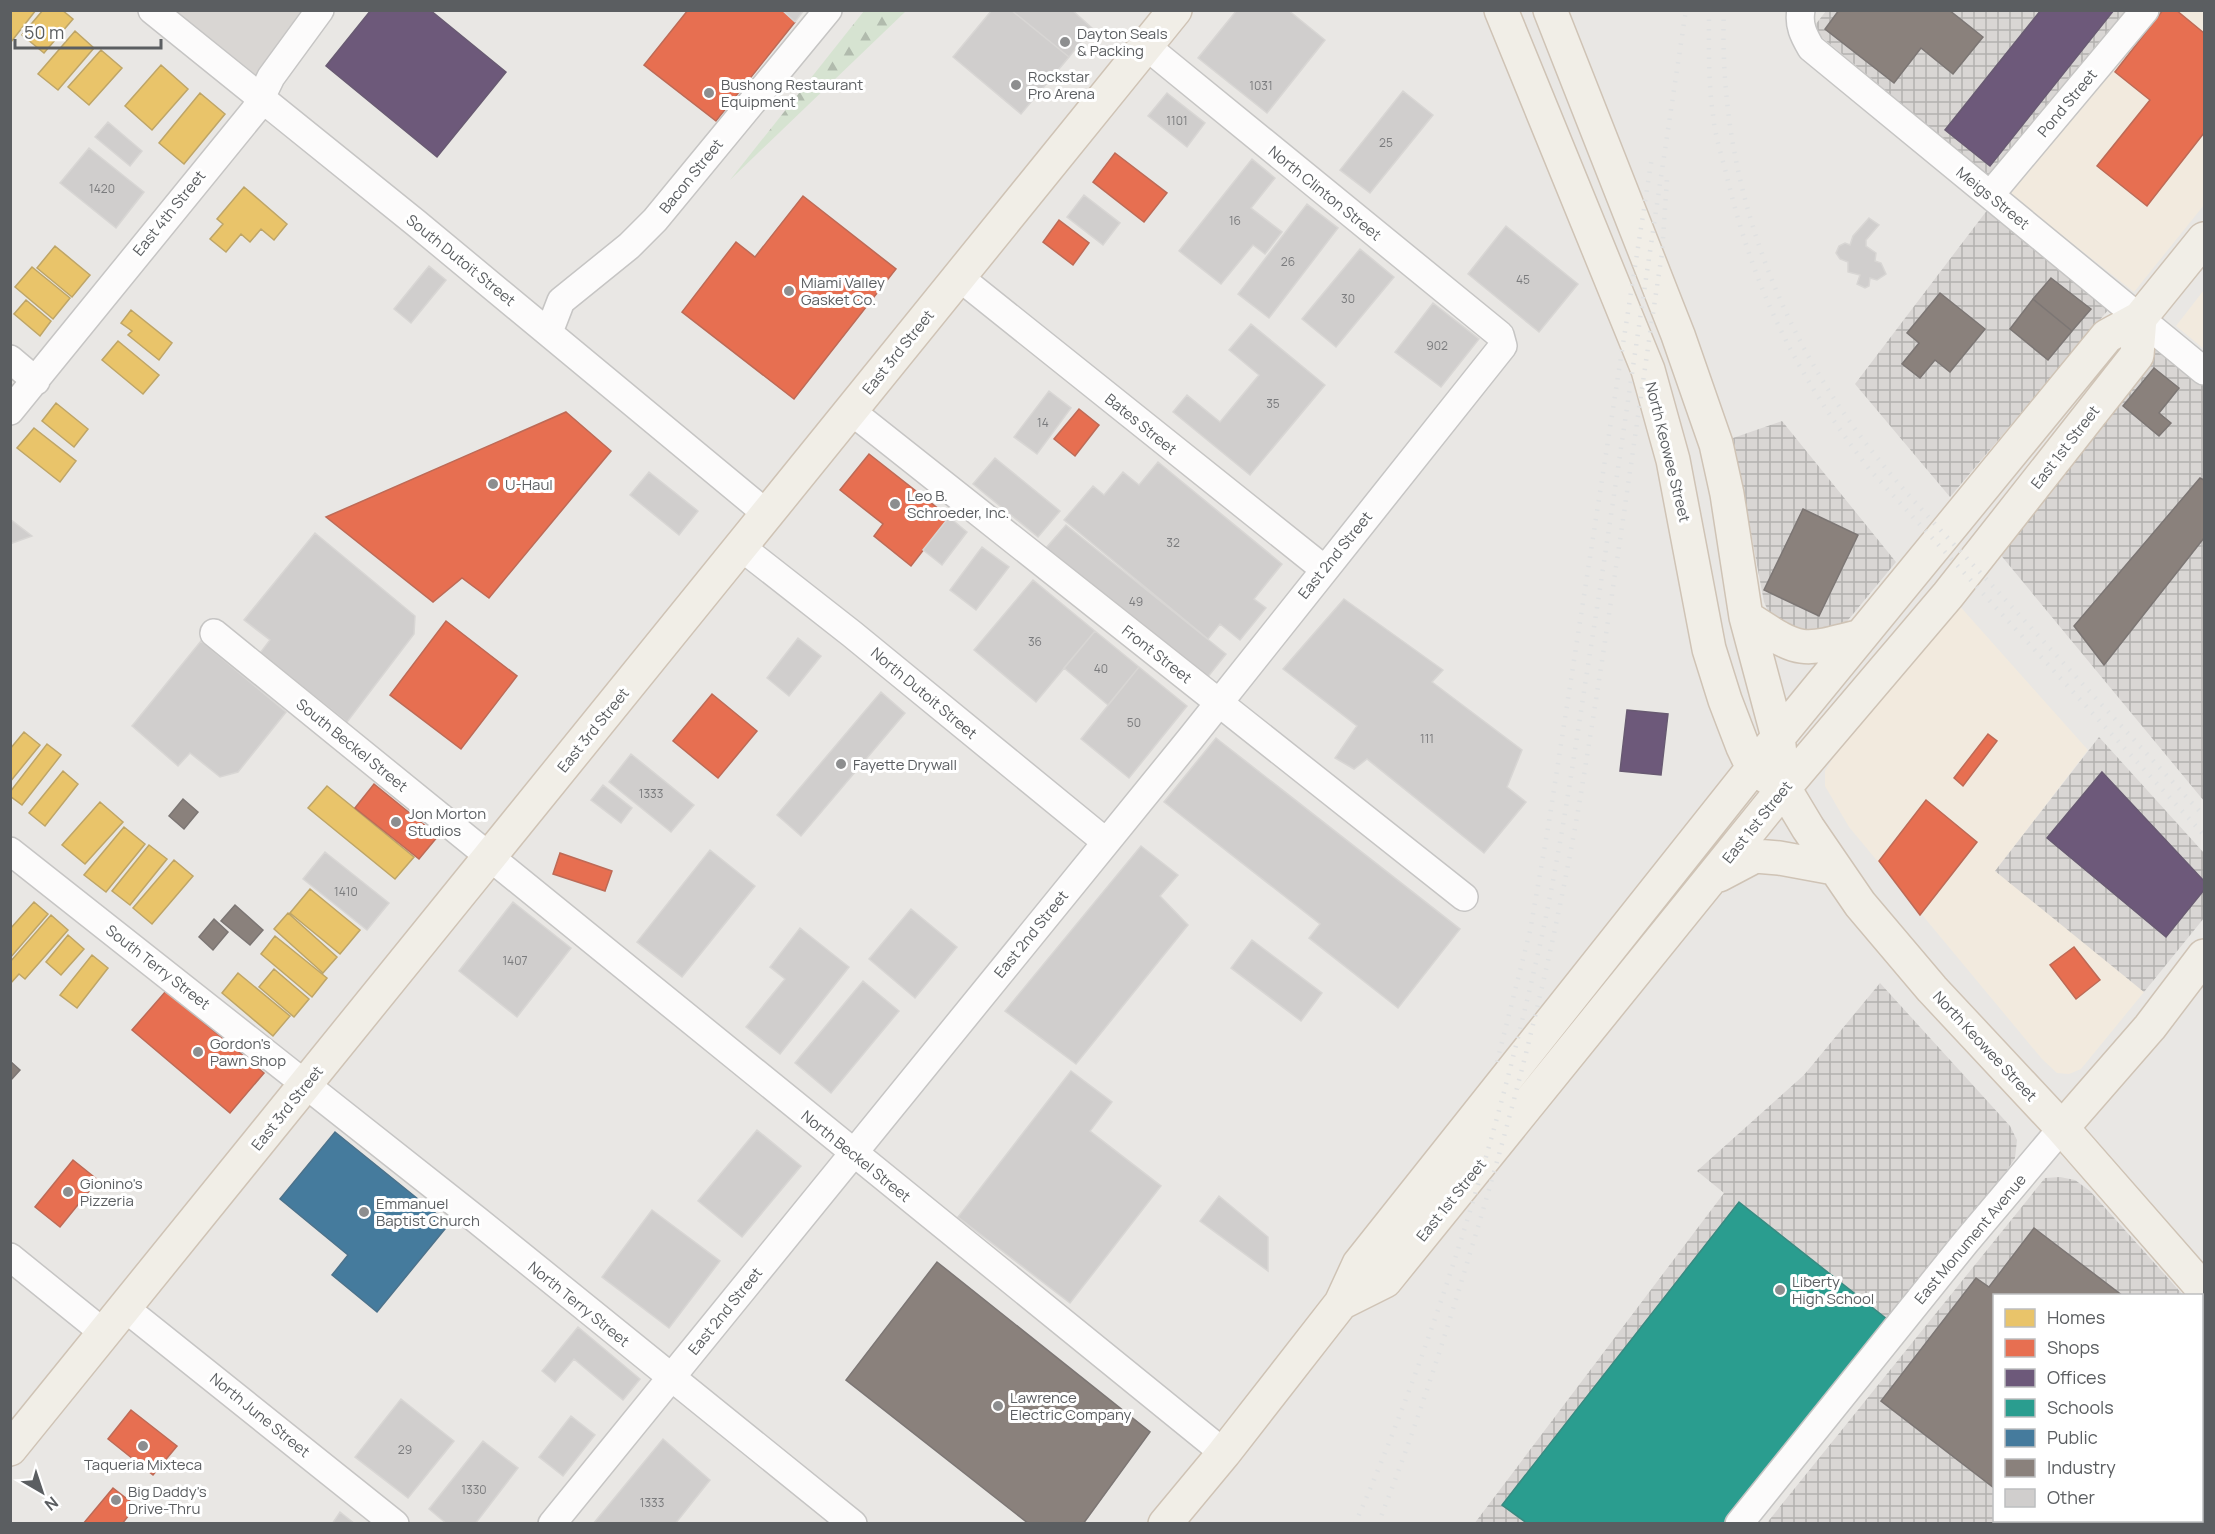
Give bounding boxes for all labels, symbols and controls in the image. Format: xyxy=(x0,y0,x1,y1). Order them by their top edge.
scale bar xyxy=(15,12,160,50)
text: 50 m xyxy=(24,20,64,44)
place label: Dayton Seals & Packing xyxy=(1077,23,1168,61)
marker: Dayton Seals & Packing xyxy=(1058,35,1072,49)
street label: Pond Street xyxy=(2032,65,2102,141)
place label: Rockstar Pro Arena xyxy=(1028,66,1095,104)
place label: Bushong Restaurant Equipment xyxy=(721,74,863,112)
house number: 1031 xyxy=(1249,77,1273,94)
marker: Rockstar Pro Arena xyxy=(1009,78,1023,92)
marker: Bushong Restaurant Equipment xyxy=(702,86,716,100)
house number: 1101 xyxy=(1166,112,1188,129)
street label: Bacon Street xyxy=(654,134,728,218)
house number: 25 xyxy=(1379,134,1393,151)
street label: North Clinton Street xyxy=(1264,141,1386,245)
street label: Meigs Street xyxy=(1952,162,2034,234)
street label: East 4th Street xyxy=(128,166,210,260)
house number: 1420 xyxy=(89,180,115,197)
street label: South Dutoit Street xyxy=(402,209,520,311)
house number: 16 xyxy=(1229,212,1241,229)
house number: 26 xyxy=(1281,253,1295,270)
house number: 45 xyxy=(1516,271,1530,288)
place label: Miami Valley Gasket Co. xyxy=(801,272,885,310)
marker: Miami Valley Gasket Co. xyxy=(782,284,796,298)
house number: 30 xyxy=(1341,290,1355,307)
street label: East 3rd Street xyxy=(857,305,939,399)
house number: 902 xyxy=(1426,337,1448,354)
street label: North Keowee Street xyxy=(1640,380,1696,524)
street label: Bates Street xyxy=(1101,388,1181,460)
house number: 35 xyxy=(1266,395,1280,412)
street label: East 1st Street xyxy=(2026,401,2104,493)
house number: 14 xyxy=(1037,414,1049,431)
place label: U-Haul xyxy=(505,474,553,495)
marker: U-Haul xyxy=(486,477,500,491)
place label: Leo B. Schroeder, Inc. xyxy=(907,485,1009,523)
marker: Leo B. Schroeder, Inc. xyxy=(888,497,902,511)
street label: East 2nd Street xyxy=(1293,507,1377,603)
house number: 32 xyxy=(1166,534,1180,551)
house number: 49 xyxy=(1129,593,1143,610)
street label: Front Street xyxy=(1118,620,1196,688)
house number: 36 xyxy=(1028,633,1042,650)
street label: North Dutoit Street xyxy=(866,642,982,744)
house number: 40 xyxy=(1094,660,1108,677)
street label: East 3rd Street xyxy=(552,683,634,777)
street label: South Beckel Street xyxy=(292,693,412,797)
house number: 50 xyxy=(1127,714,1141,731)
house number: 111 xyxy=(1420,730,1434,747)
place label: Fayette Drywall xyxy=(853,754,957,775)
marker: Fayette Drywall xyxy=(834,757,848,771)
street label: East 1st Street xyxy=(1717,776,1797,868)
house number: 1333 xyxy=(639,785,663,802)
place label: Jon Morton Studios xyxy=(408,803,486,841)
marker: Jon Morton Studios xyxy=(389,815,403,829)
house number: 1410 xyxy=(334,883,358,900)
street label: East 2nd Street xyxy=(989,886,1073,982)
street label: South Terry Street xyxy=(101,920,215,1014)
house number: 1407 xyxy=(502,952,528,969)
street label: North Keowee Street xyxy=(1928,986,2042,1106)
place label: Gordon's Pawn Shop xyxy=(210,1033,286,1071)
marker: Gordon's Pawn Shop xyxy=(191,1045,205,1059)
street label: East 3rd Street xyxy=(246,1061,328,1155)
street label: North Beckel Street xyxy=(797,1105,915,1207)
street label: East 1st Street xyxy=(1411,1154,1491,1246)
street label: East Monument Avenue xyxy=(1909,1169,2031,1308)
place label: Gionino's Pizzeria xyxy=(80,1173,143,1211)
marker: Gionino's Pizzeria xyxy=(61,1185,75,1199)
place label: Emmanuel Baptist Church xyxy=(376,1193,480,1231)
marker: Emmanuel Baptist Church xyxy=(357,1205,371,1219)
street label: North Terry Street xyxy=(524,1257,634,1351)
street label: East 2nd Street xyxy=(683,1263,767,1359)
place label: Liberty High School xyxy=(1792,1271,1874,1309)
marker: Liberty High School xyxy=(1773,1283,1787,1297)
legend xyxy=(1993,1294,2203,1522)
text: Homes xyxy=(2047,1305,2105,1329)
text: Shops xyxy=(2047,1335,2099,1359)
text: Offices xyxy=(2047,1365,2106,1389)
street label: North June Street xyxy=(206,1368,314,1462)
place label: Lawrence Electric Company xyxy=(1010,1387,1131,1425)
text: Schools xyxy=(2047,1395,2114,1419)
marker: Lawrence Electric Company xyxy=(991,1399,1005,1413)
text: Public xyxy=(2047,1425,2098,1449)
marker: Taqueria Mixteca xyxy=(136,1439,150,1453)
house number: 29 xyxy=(398,1441,412,1458)
place label: Taqueria Mixteca xyxy=(84,1454,202,1475)
text: Industry xyxy=(2047,1455,2116,1479)
north arrow xyxy=(12,1462,72,1522)
place label: Big Daddy's Drive-Thru xyxy=(128,1481,207,1519)
house number: 1330 xyxy=(461,1481,487,1498)
text: Other xyxy=(2047,1485,2095,1509)
text: N xyxy=(40,1491,63,1516)
marker: Big Daddy's Drive-Thru xyxy=(109,1493,123,1507)
house number: 1333 xyxy=(640,1494,664,1511)

